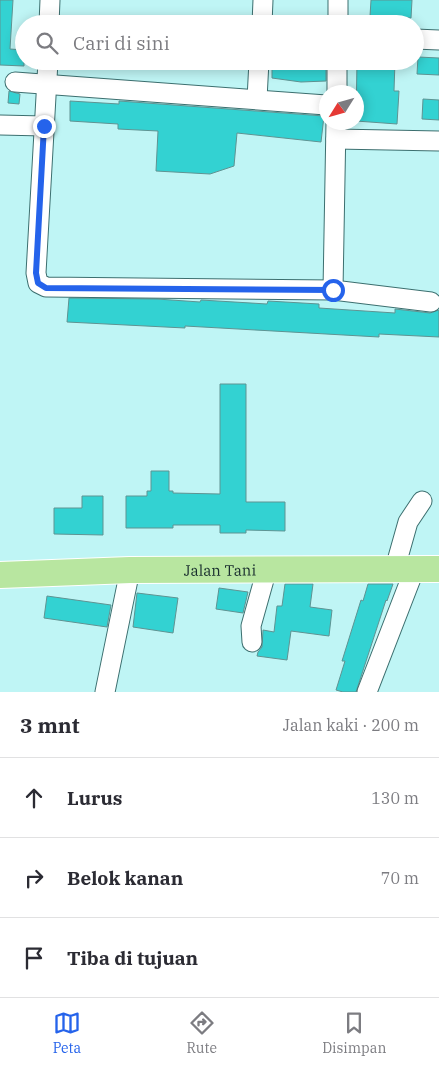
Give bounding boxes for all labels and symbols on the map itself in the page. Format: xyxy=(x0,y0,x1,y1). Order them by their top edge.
north arrow xyxy=(319,85,364,130)
route end xyxy=(33,115,56,138)
route start xyxy=(322,279,345,302)
street label: Jalan Tani xyxy=(184,560,256,579)

